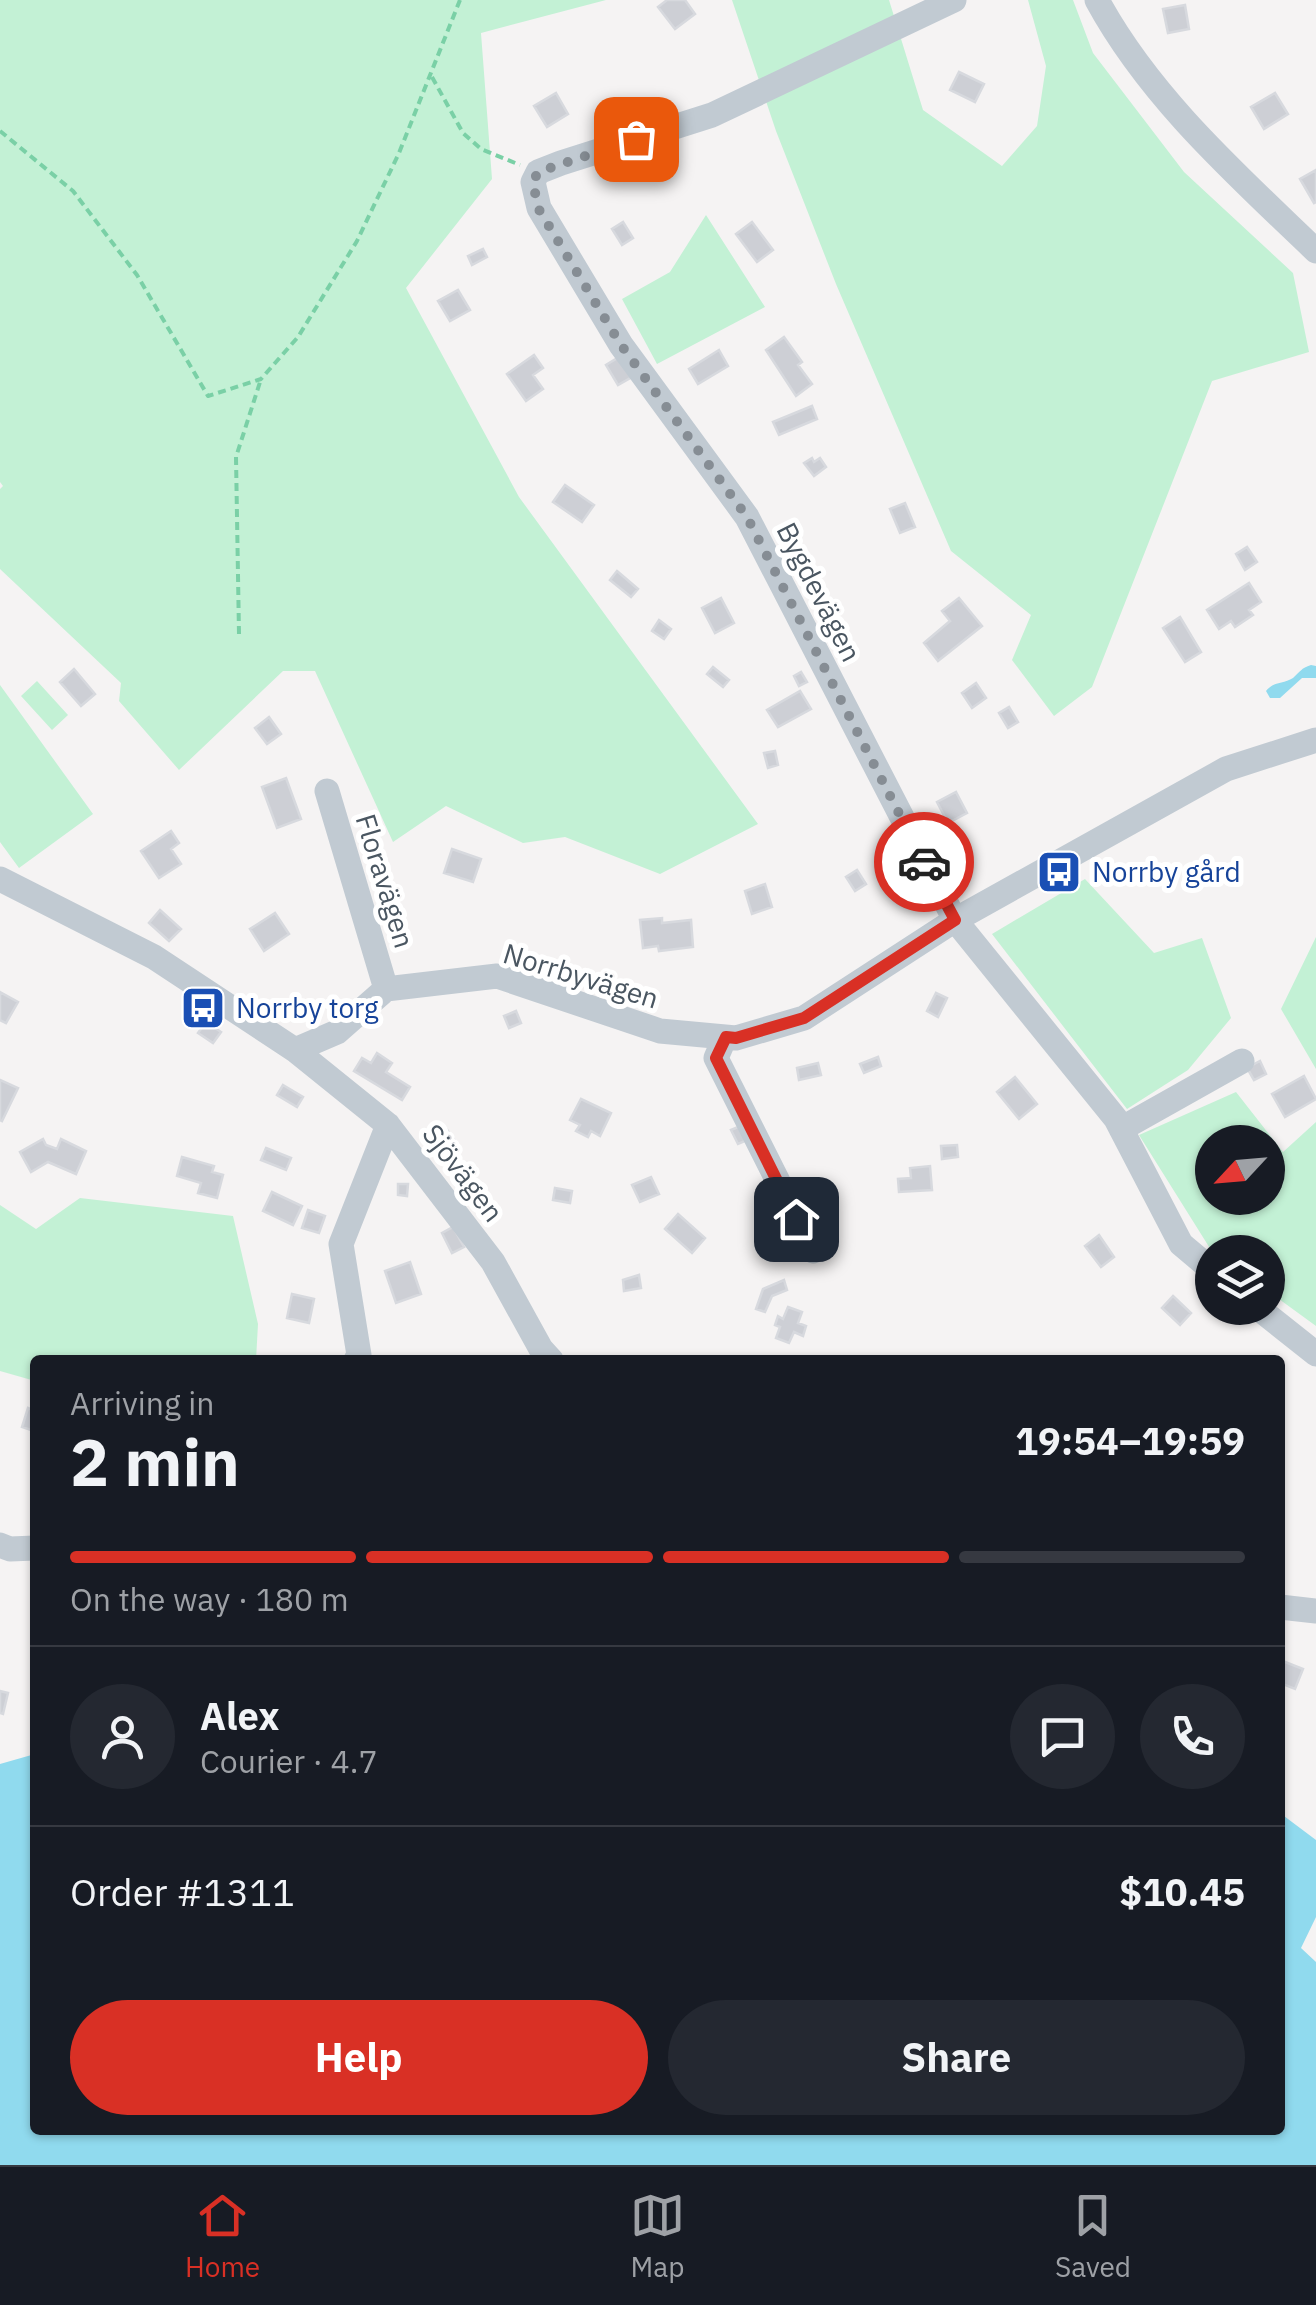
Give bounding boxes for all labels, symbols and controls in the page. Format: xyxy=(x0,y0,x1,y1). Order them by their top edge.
pin xyxy=(594,97,679,182)
icon: bag xyxy=(609,112,664,167)
street label: Bygdevägen xyxy=(769,516,870,668)
street label: Floravägen xyxy=(348,809,423,952)
courier xyxy=(874,812,974,912)
icon: car xyxy=(897,835,952,890)
bus stop icon: Norrby gård xyxy=(1036,849,1082,895)
place label: Norrby gård xyxy=(1092,853,1241,890)
street label: Norrbyvägen xyxy=(499,934,663,1017)
bus stop icon: Norrby torg xyxy=(180,985,226,1031)
place label: Norrby torg xyxy=(236,989,379,1026)
street label: Sjövägen xyxy=(415,1116,512,1229)
north arrow xyxy=(1195,1125,1285,1215)
map controls xyxy=(1195,1125,1285,1325)
pin xyxy=(754,1177,839,1262)
icon: home xyxy=(769,1192,824,1247)
button: layers xyxy=(1195,1235,1285,1325)
text: Arriving in xyxy=(70,1382,215,1424)
text: 19:54–19:59 xyxy=(1015,1416,1245,1465)
text: 2 min xyxy=(70,1419,240,1504)
text: On the way · 180 m xyxy=(70,1578,349,1620)
button: person xyxy=(70,1684,175,1789)
button: chat xyxy=(1010,1684,1115,1789)
button: phone xyxy=(1140,1684,1245,1789)
text: Alex xyxy=(200,1691,280,1740)
text: Courier · 4.7 xyxy=(200,1740,378,1782)
text: Order #1311 xyxy=(70,1867,295,1916)
text: $10.45 xyxy=(1119,1867,1245,1916)
button: Help xyxy=(70,2000,648,2115)
button: Share xyxy=(668,2000,1245,2115)
tab: Home xyxy=(185,2188,260,2285)
tab: Map xyxy=(630,2188,685,2285)
tab: Saved xyxy=(1055,2188,1131,2285)

